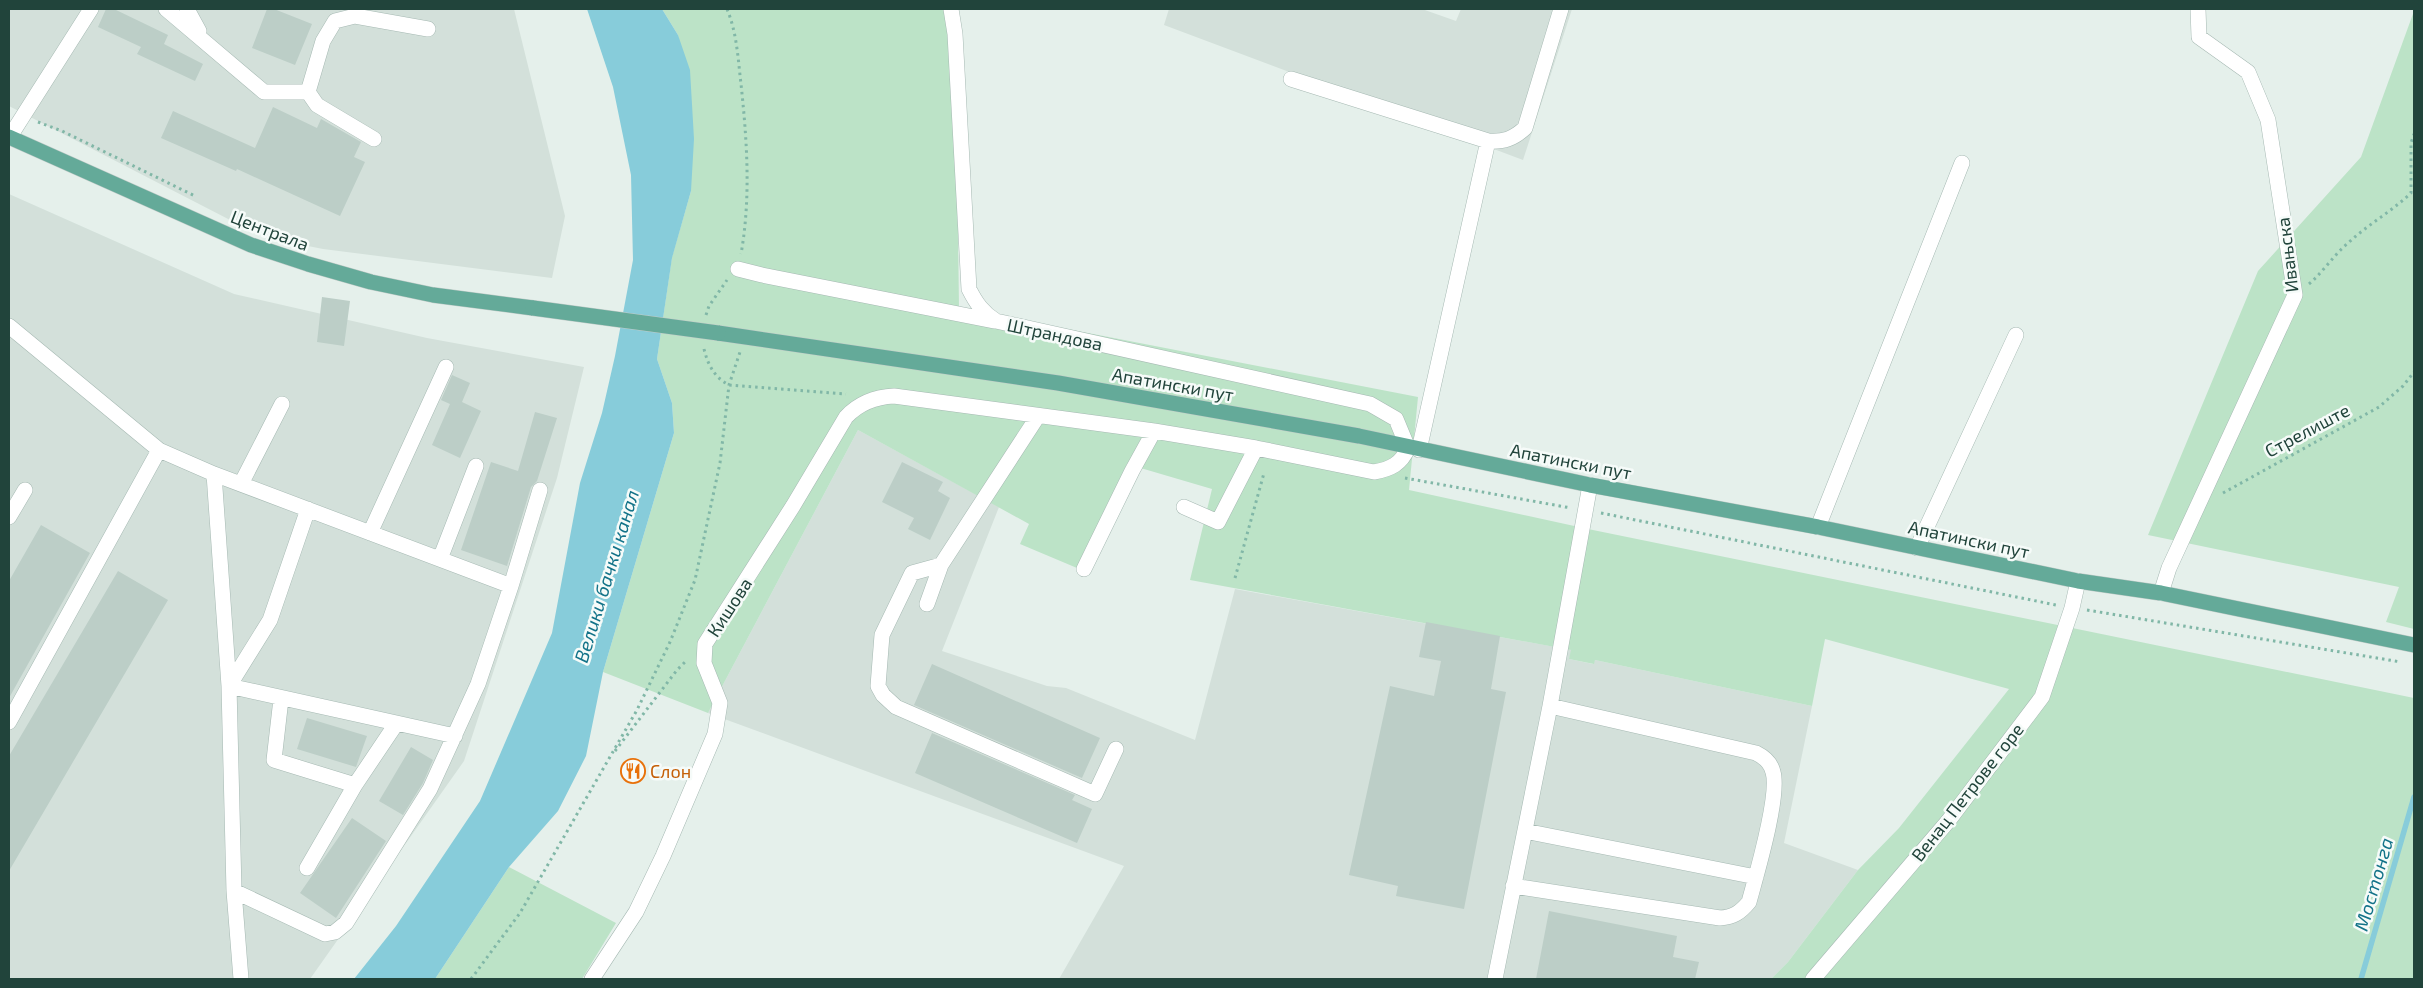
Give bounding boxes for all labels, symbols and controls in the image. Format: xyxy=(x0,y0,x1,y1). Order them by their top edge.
street label: Централа xyxy=(228,205,312,255)
street label: Ивањска xyxy=(2271,216,2303,294)
street label: Штрандова xyxy=(1005,313,1105,355)
street label: Апатински пут xyxy=(1110,362,1236,406)
street label: Стрелиште xyxy=(2261,398,2353,462)
street label: Апатински пут xyxy=(1508,438,1634,484)
water label: Велики бачки канал xyxy=(569,487,643,665)
street label: Апатински пут xyxy=(1906,515,2032,563)
street label: Кишова xyxy=(702,573,756,641)
street label: Венац Петрове горе xyxy=(1906,719,2028,865)
restaurant icon: Слон xyxy=(620,758,646,784)
place label: Слон xyxy=(650,760,691,782)
water label: Мостонга xyxy=(2349,835,2397,933)

